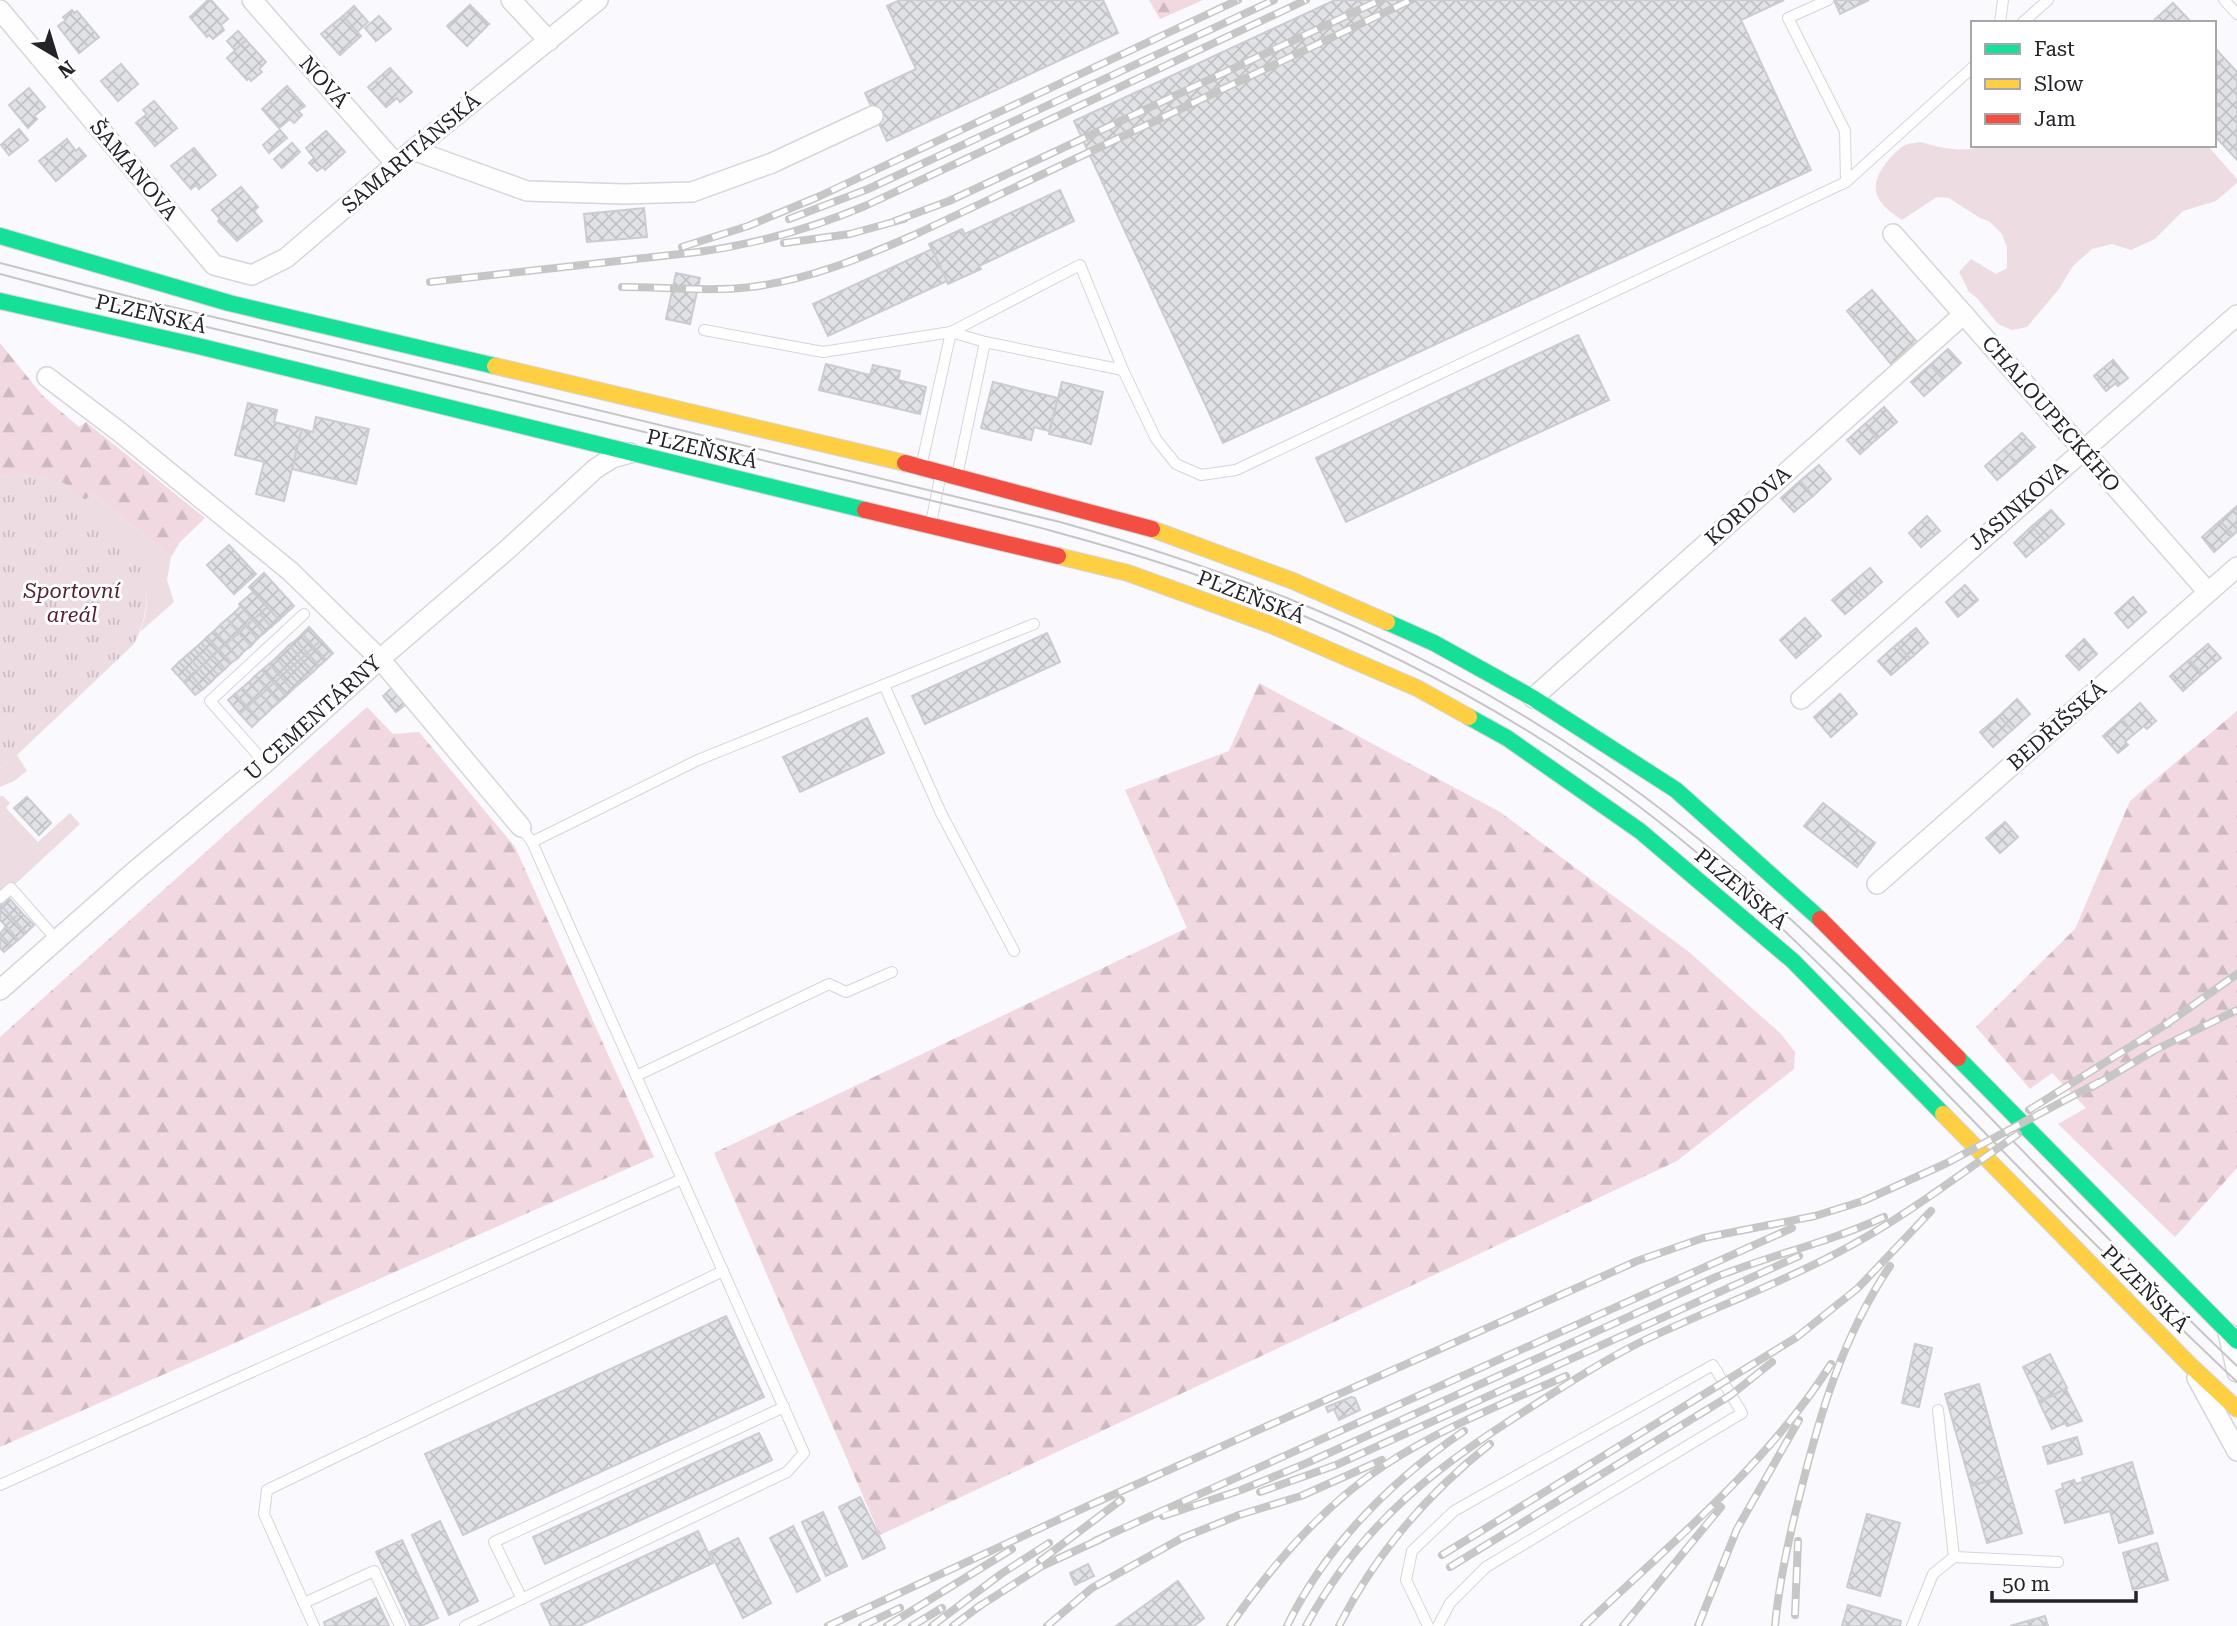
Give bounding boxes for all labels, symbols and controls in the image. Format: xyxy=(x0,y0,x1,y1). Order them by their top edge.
north arrow xyxy=(21,21,91,91)
legend xyxy=(1971,21,2216,147)
text: Fast xyxy=(2034,37,2075,61)
street label: NOVÁ xyxy=(295,51,354,113)
text: N xyxy=(53,55,79,83)
text: Slow xyxy=(2034,72,2084,96)
street label: SAMARITÁNSKÁ xyxy=(336,87,485,218)
text: Jam xyxy=(2034,107,2076,131)
street label: ŠAMANOVA xyxy=(85,114,184,225)
street label: PLZEŇSKÁ xyxy=(93,289,209,338)
street label: CHALOUPECKÉHO xyxy=(1977,331,2126,497)
street label: PLZEŇSKÁ xyxy=(644,424,760,473)
street label: JASINKOVA xyxy=(1964,456,2072,555)
street label: KORDOVA xyxy=(1701,461,1796,550)
street label: PLZEŇSKÁ xyxy=(1194,565,1309,629)
park label: Sportovní areál xyxy=(23,579,121,627)
street label: U CEMENTÁRNY xyxy=(239,649,386,785)
street label: BEDŘIŠSKÁ xyxy=(2002,676,2111,775)
street label: PLZEŇSKÁ xyxy=(1690,843,1793,935)
street label: PLZEŇSKÁ xyxy=(2097,1240,2194,1338)
scale bar xyxy=(1992,1560,2136,1604)
text: 50 m xyxy=(2002,1572,2050,1596)

